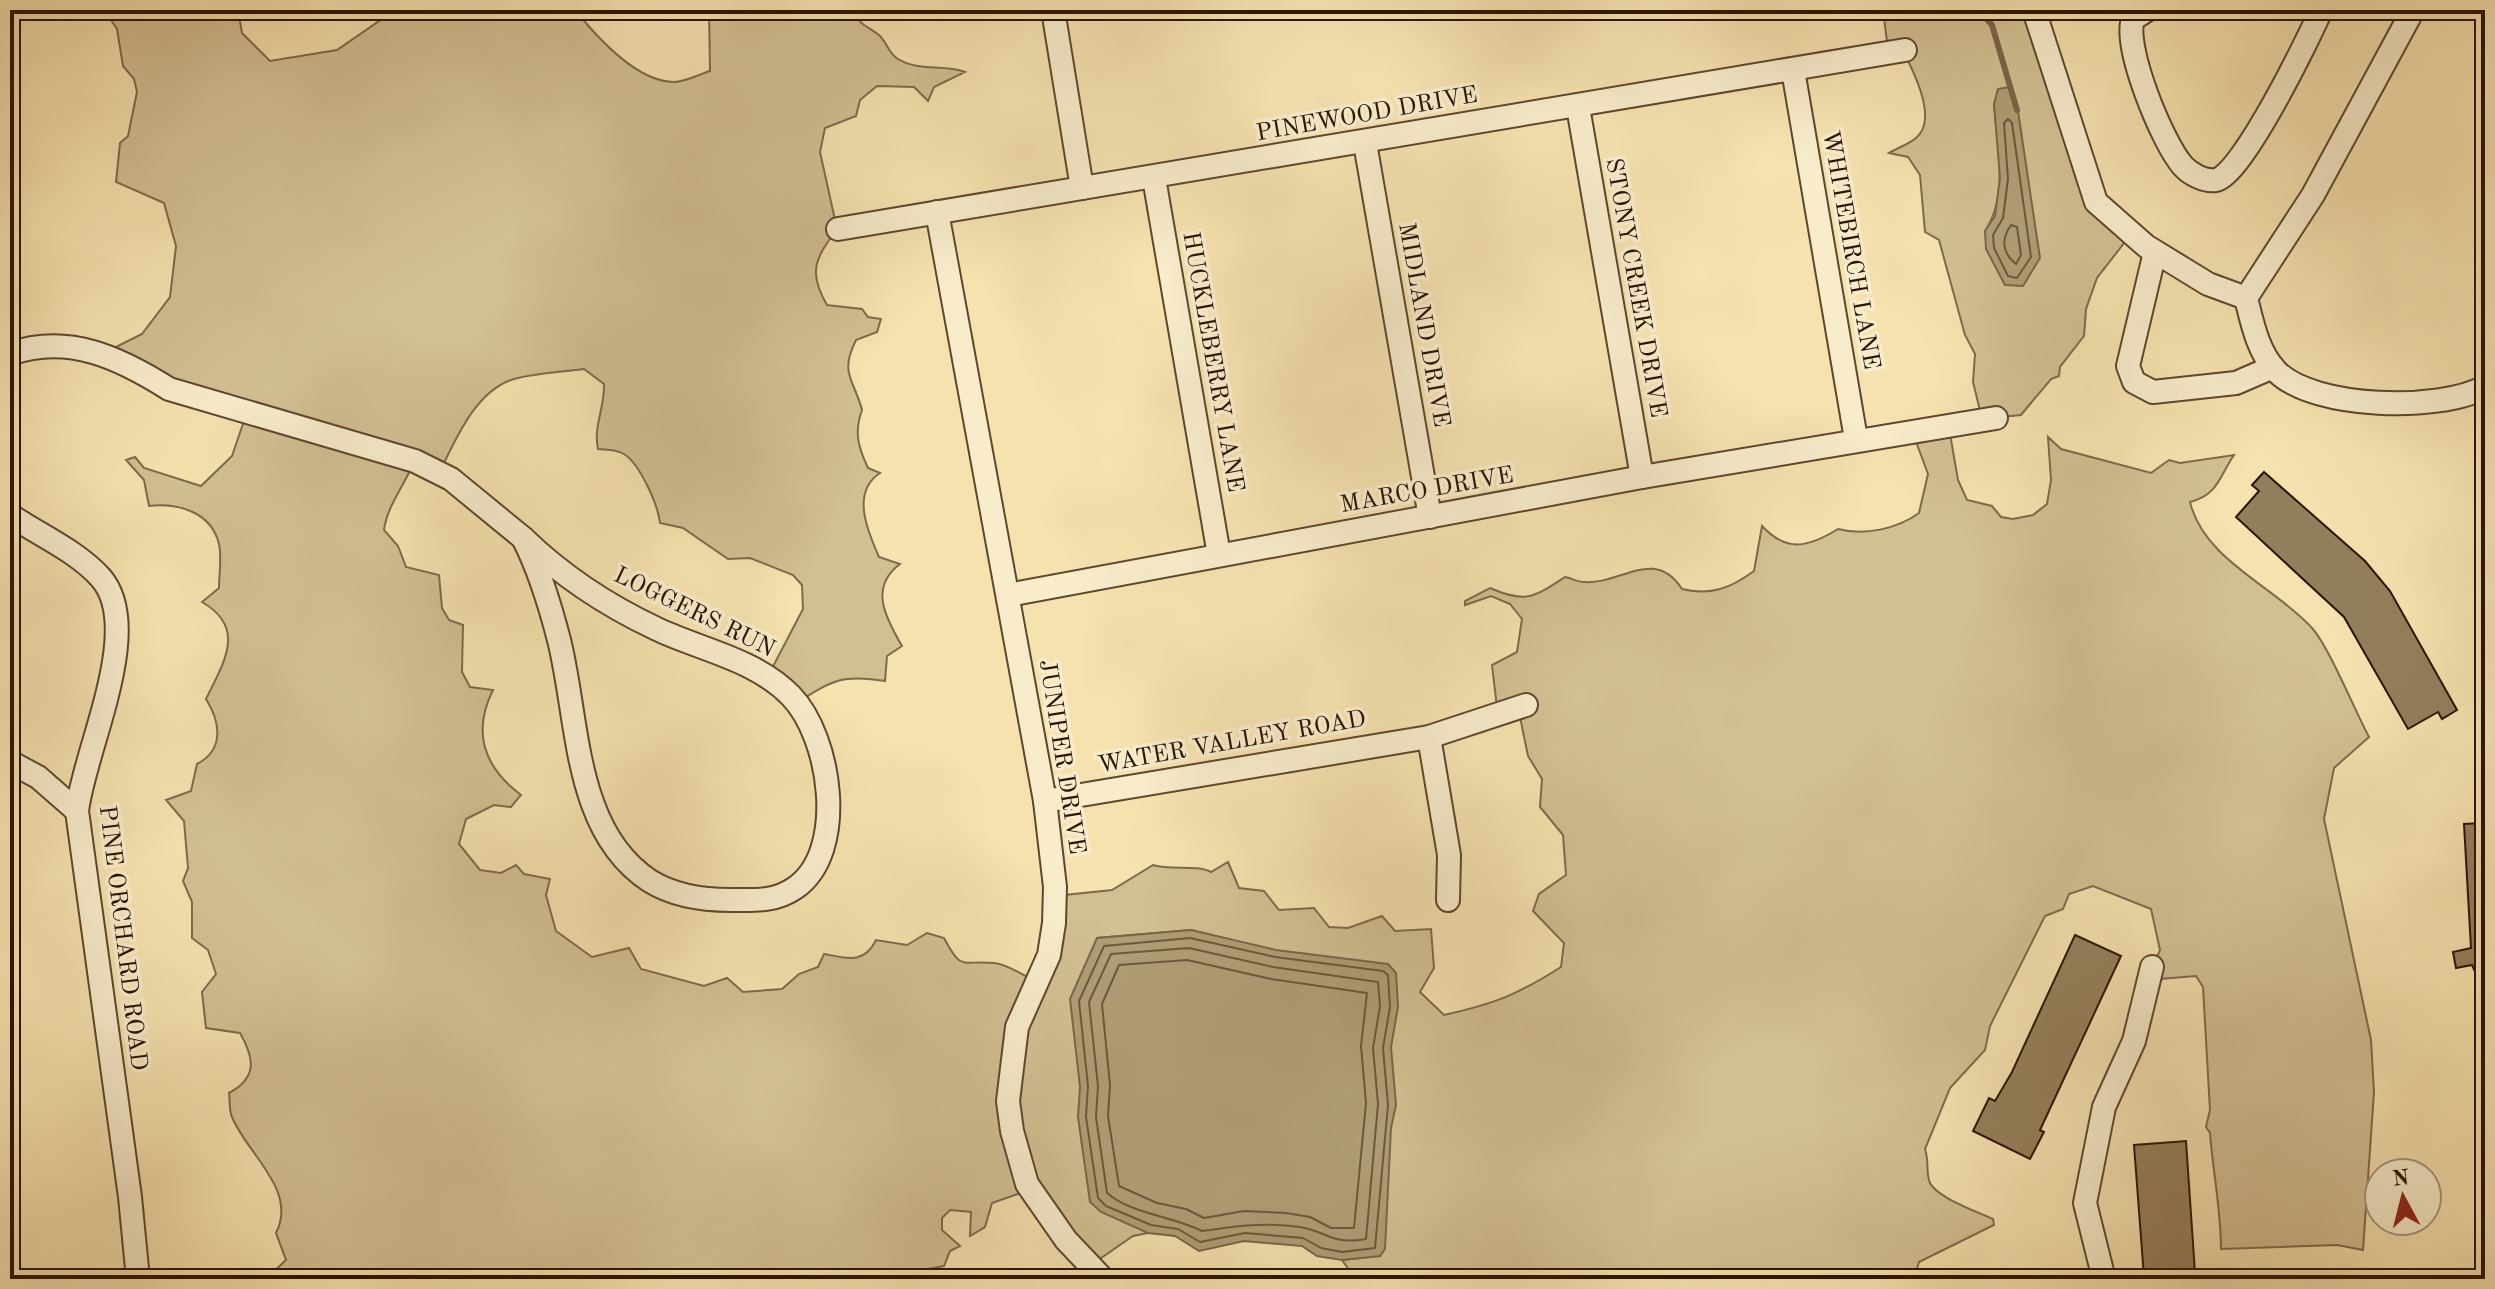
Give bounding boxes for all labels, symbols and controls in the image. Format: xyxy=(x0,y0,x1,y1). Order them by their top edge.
street label: PINEWOOD DRIVE xyxy=(1254,84,1480,146)
street label: WHITEBIRCH LANE xyxy=(1817,129,1883,371)
street label: STONY CREEK DRIVE xyxy=(1600,156,1670,420)
street label: MIDLAND DRIVE xyxy=(1393,221,1453,429)
street label: HUCKLEBERRY LANE xyxy=(1177,230,1247,494)
street label: MARCO DRIVE xyxy=(1338,464,1516,518)
street label: LOGGERS RUN xyxy=(610,564,778,662)
street label: JUNIPER DRIVE xyxy=(1034,658,1088,856)
street label: WATER VALLEY ROAD xyxy=(1096,708,1368,778)
street label: PINE ORCHARD ROAD xyxy=(94,804,150,1072)
north arrow xyxy=(2363,1157,2443,1237)
text: N xyxy=(2391,1167,2411,1191)

